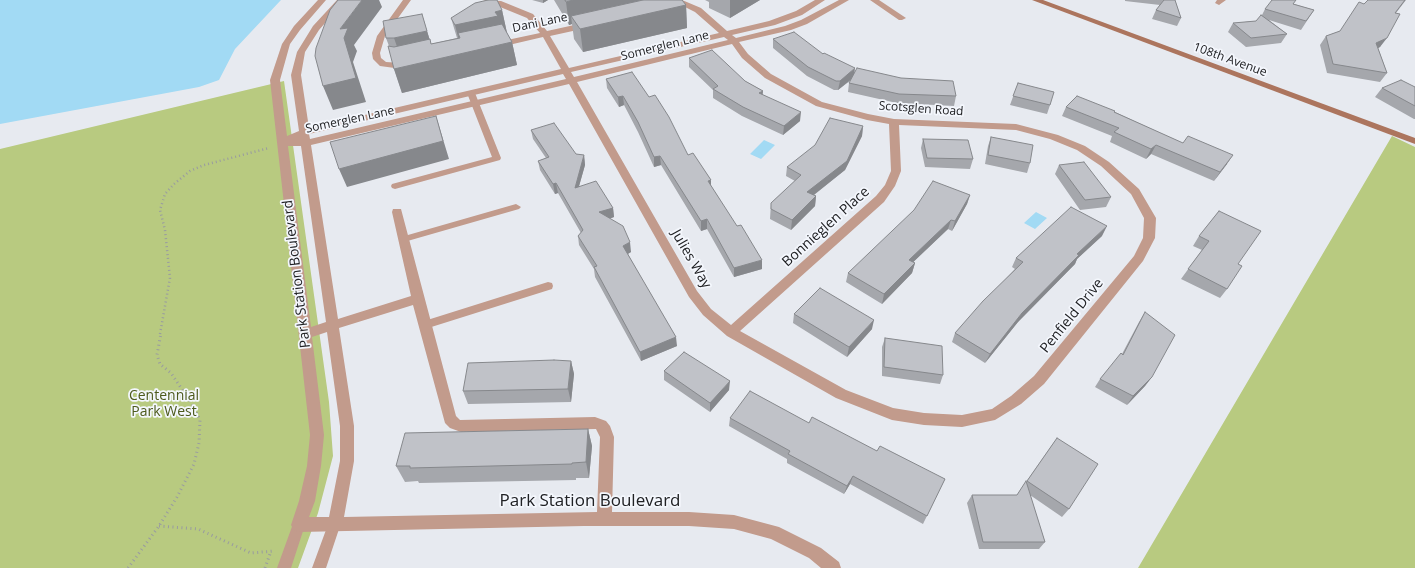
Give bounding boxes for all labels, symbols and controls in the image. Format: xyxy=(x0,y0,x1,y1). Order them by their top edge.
street label: Dani Lane xyxy=(511,10,569,36)
street label: Somerglen Lane xyxy=(619,28,711,64)
street label: 108th Avenue xyxy=(1191,40,1269,80)
street label: Scotsglen Road xyxy=(878,99,964,119)
street label: Somerglen Lane xyxy=(304,104,396,136)
street label: Bonnieglen Place xyxy=(779,183,873,271)
street label: Park Station Boulevard xyxy=(280,199,314,349)
street label: Julies Way xyxy=(667,227,715,291)
street label: Penfield Drive xyxy=(1037,275,1107,357)
park label: Centennial Park West xyxy=(129,388,199,420)
street label: Park Station Boulevard xyxy=(500,491,680,511)

